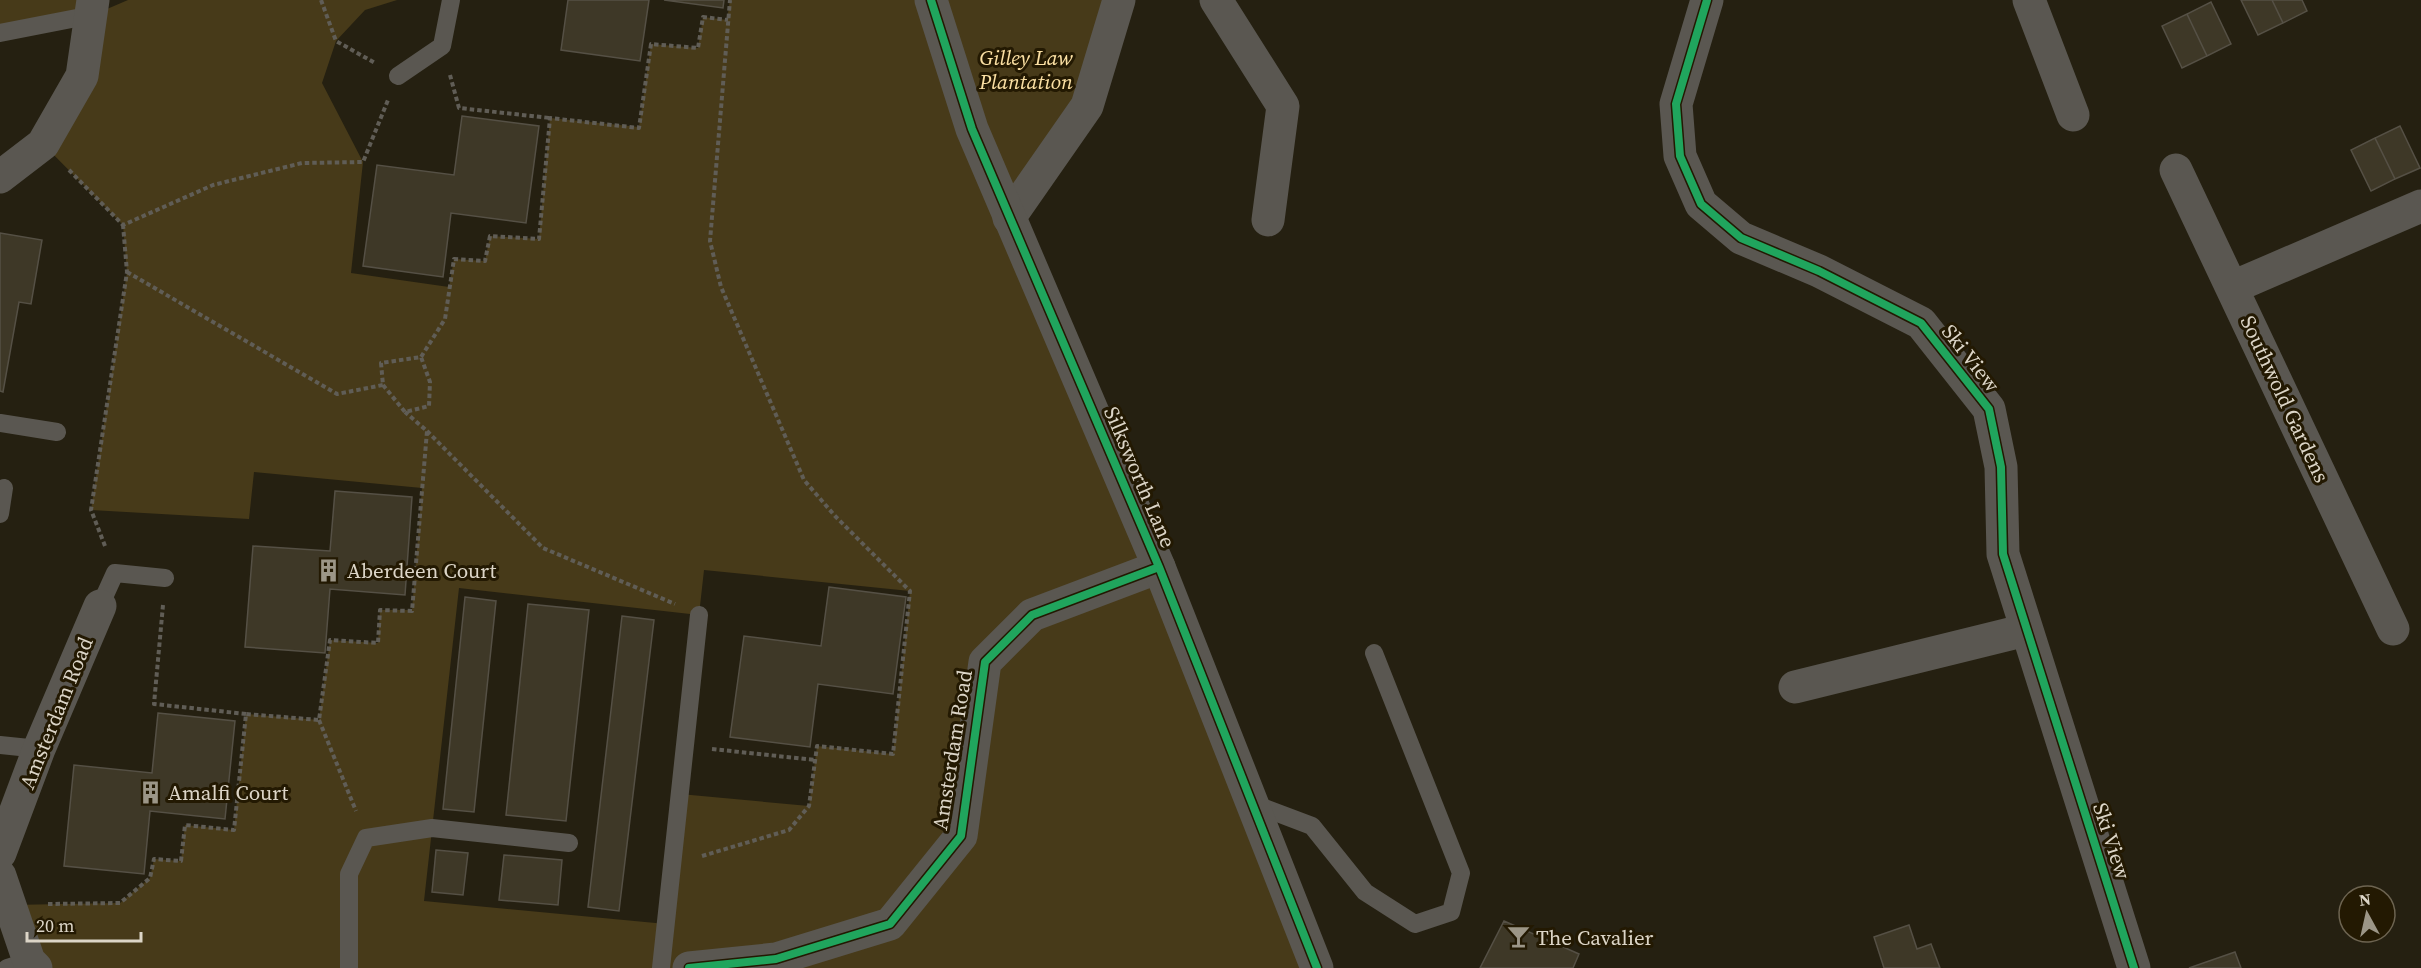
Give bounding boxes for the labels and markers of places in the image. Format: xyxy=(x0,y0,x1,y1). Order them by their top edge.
place label: Aberdeen Court xyxy=(347,556,496,585)
building icon: Aberdeen Court xyxy=(316,557,342,583)
place label: Amalfi Court xyxy=(168,778,289,807)
building icon: Amalfi Court xyxy=(137,779,163,805)
place label: The Cavalier xyxy=(1536,923,1654,952)
bar icon: The Cavalier xyxy=(1505,924,1531,950)

